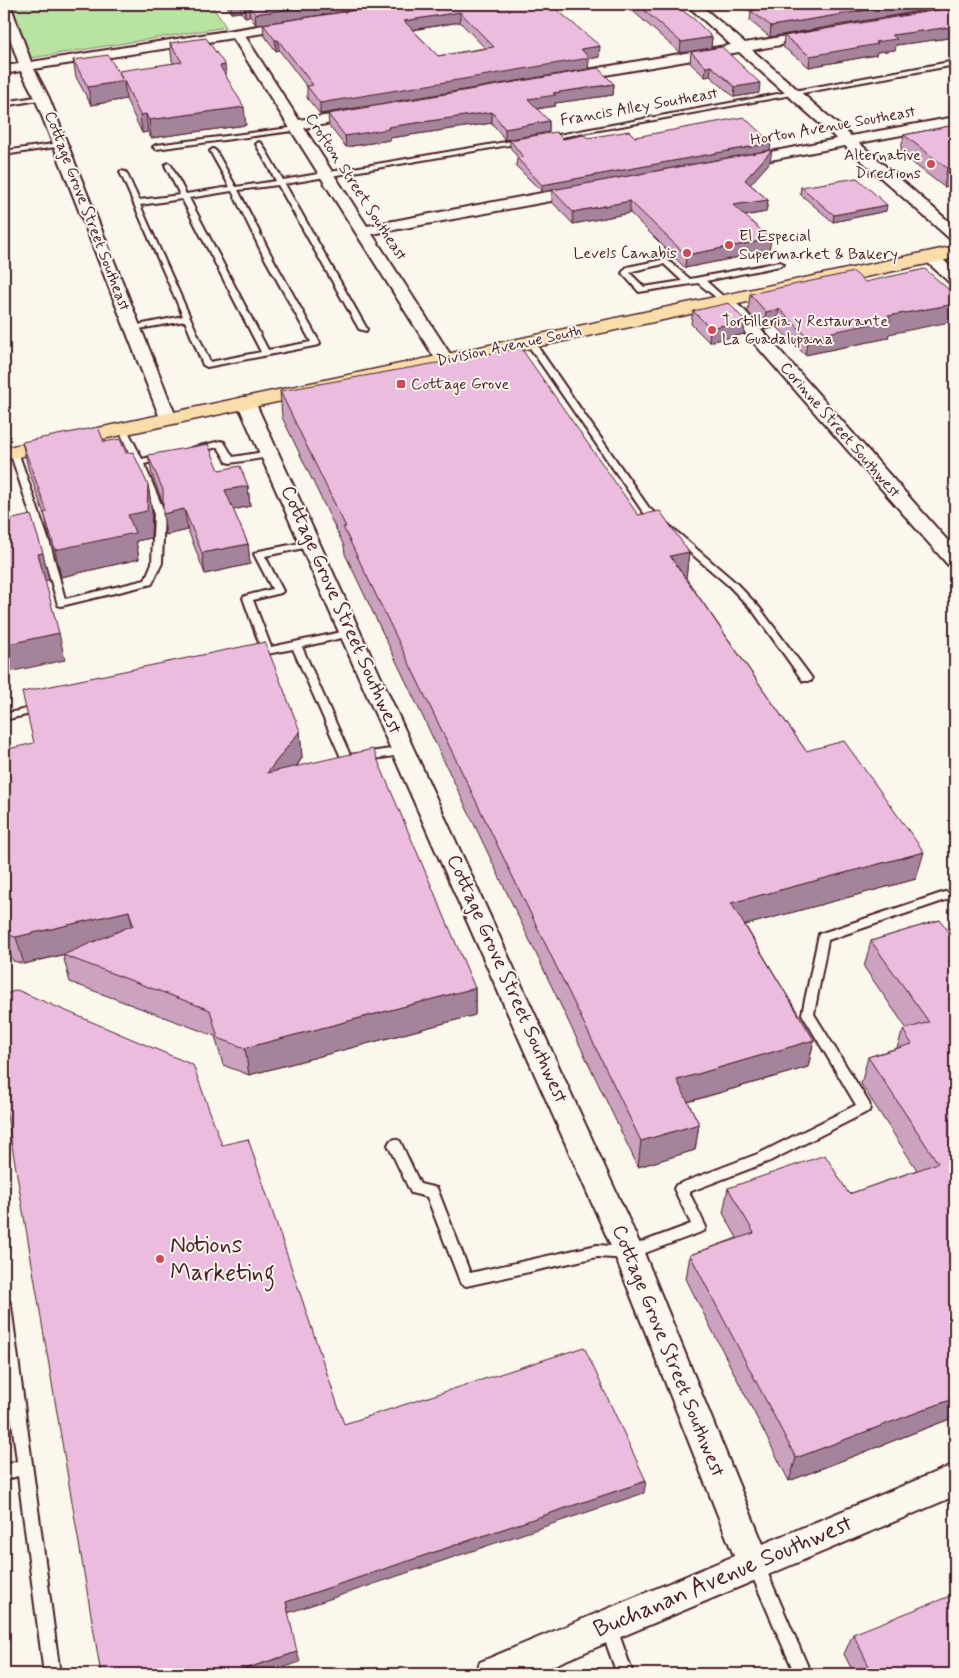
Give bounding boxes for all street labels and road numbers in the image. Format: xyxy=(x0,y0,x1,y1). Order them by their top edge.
street label: Francis Alley Southeast xyxy=(559,83,719,131)
street label: Horton Avenue Southeast xyxy=(749,101,917,151)
street label: Cottage Grove Street Southeast xyxy=(39,108,135,314)
street label: Crofton Street Southeast xyxy=(300,109,412,265)
street label: Division Avenue South xyxy=(434,320,584,372)
street label: Corinne Street Southwest xyxy=(775,358,905,502)
street label: Cottage Grove Street Southwest xyxy=(274,481,408,739)
street label: Cottage Grove Street Southwest xyxy=(440,850,574,1108)
street label: Cottage Grove Street Southwest xyxy=(605,1221,731,1481)
street label: Buchanan Avenue Southwest xyxy=(589,1508,858,1646)

